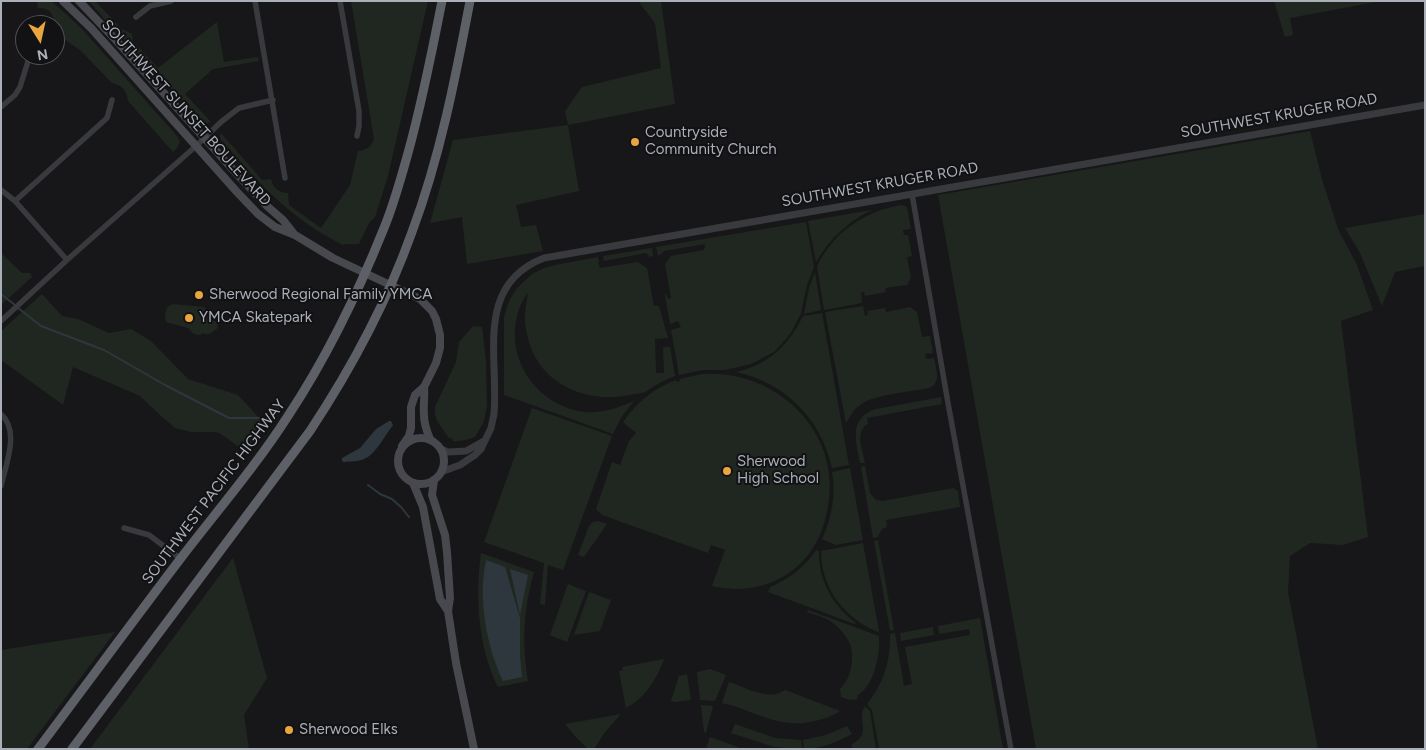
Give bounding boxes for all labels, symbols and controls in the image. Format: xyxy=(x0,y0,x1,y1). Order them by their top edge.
north arrow xyxy=(15,15,65,65)
street label: SOUTHWEST SUNSET BOULEVARD xyxy=(97,16,275,210)
text: N xyxy=(36,45,49,64)
street label: SOUTHWEST KRUGER ROAD xyxy=(1179,90,1379,142)
place label: Countryside Community Church xyxy=(645,124,777,159)
marker: Countryside Community Church xyxy=(629,136,641,148)
street label: SOUTHWEST KRUGER ROAD xyxy=(780,159,980,211)
place label: Sherwood Regional Family YMCA xyxy=(209,286,432,304)
marker: Sherwood Regional Family YMCA xyxy=(193,289,205,301)
place label: YMCA Skatepark xyxy=(199,309,312,327)
marker: YMCA Skatepark xyxy=(183,312,195,324)
street label: SOUTHWEST PACIFIC HIGHWAY xyxy=(139,396,289,588)
place label: Sherwood High School xyxy=(737,453,819,488)
marker: Sherwood High School xyxy=(721,465,733,477)
place label: Sherwood Elks xyxy=(299,721,398,739)
marker: Sherwood Elks xyxy=(283,724,295,736)

